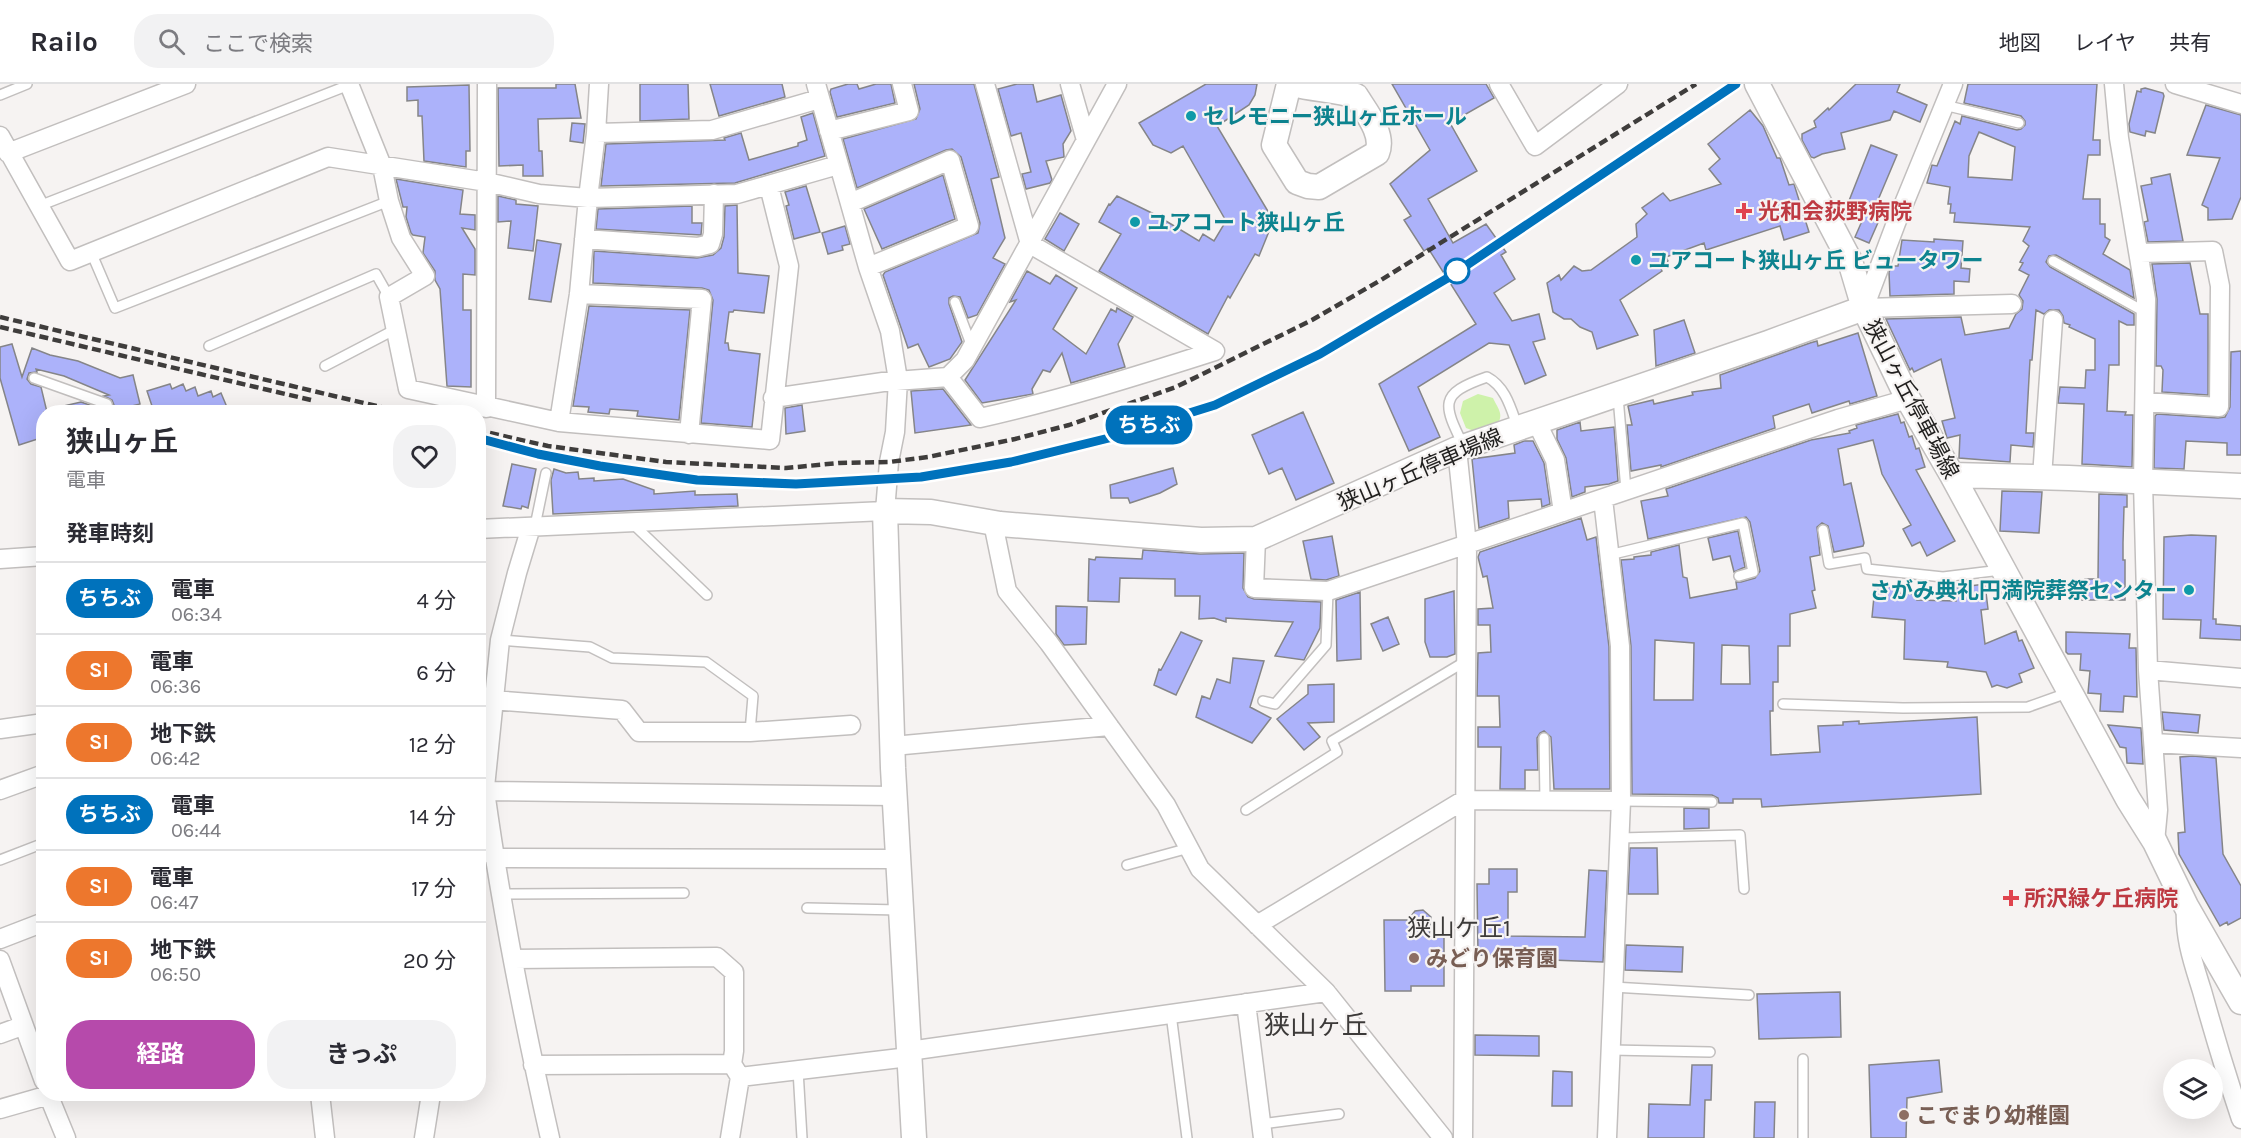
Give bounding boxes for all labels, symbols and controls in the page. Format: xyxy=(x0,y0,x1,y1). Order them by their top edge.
search box xyxy=(134,14,554,68)
text: Railo xyxy=(30,25,98,58)
icon: search xyxy=(155,25,188,58)
text: ここで検索 xyxy=(203,31,313,57)
text: 地図 xyxy=(1999,31,2041,55)
text: レイヤ xyxy=(2074,31,2136,55)
text: 共有 xyxy=(2169,31,2211,55)
place label: セレモニー狭山ヶ丘ホール xyxy=(1203,104,1467,130)
marker: セレモニー狭山ヶ丘ホール xyxy=(1184,109,1198,123)
place label: 光和会荻野病院 xyxy=(1758,199,1912,225)
marker: 光和会荻野病院 xyxy=(1735,202,1753,220)
place label: ユアコート狭山ヶ丘 xyxy=(1147,210,1345,236)
marker: ユアコート狭山ヶ丘 xyxy=(1128,215,1142,229)
place label: ユアコート狭山ヶ丘 ビュータワー xyxy=(1648,248,1984,274)
marker: ユアコート狭山ヶ丘 ビュータワー xyxy=(1629,253,1643,267)
unlabelled marker xyxy=(1444,258,1470,284)
street label: 狭山ヶ丘停車場線 xyxy=(1858,316,1964,483)
line badge: ちちぶ xyxy=(1114,406,1184,444)
text: ちちぶ xyxy=(1118,413,1181,437)
street label: 狭山ヶ丘停車場線 xyxy=(1334,424,1506,516)
text: 狭山ヶ丘 xyxy=(66,425,178,458)
button: heart xyxy=(393,425,456,488)
text: 電車 xyxy=(66,469,106,492)
text: 発車時刻 xyxy=(66,521,154,547)
text: 電車 xyxy=(171,577,215,603)
place label: さがみ典礼円満院葬祭センター xyxy=(1869,578,2177,604)
marker: さがみ典礼円満院葬祭センター xyxy=(2182,583,2196,597)
text: ちちぶ xyxy=(78,586,141,610)
text: 4 分 xyxy=(416,588,456,614)
text: 06:34 xyxy=(171,603,222,626)
text: 電車 xyxy=(150,649,194,675)
text: SI xyxy=(89,658,109,682)
text: 6 分 xyxy=(416,660,456,686)
text: 06:36 xyxy=(150,675,201,698)
text: 地下鉄 xyxy=(150,721,216,747)
text: SI xyxy=(89,730,109,754)
text: 12 分 xyxy=(409,732,456,758)
text: 06:42 xyxy=(150,747,201,770)
text: 電車 xyxy=(171,793,215,819)
text: ちちぶ xyxy=(78,802,141,826)
text: 14 分 xyxy=(409,804,456,830)
text: 06:44 xyxy=(171,819,221,842)
text: 電車 xyxy=(150,865,194,891)
text: SI xyxy=(89,874,109,898)
text: 17 分 xyxy=(411,876,456,902)
place label: 所沢緑ケ丘病院 xyxy=(2024,886,2178,912)
marker: 所沢緑ケ丘病院 xyxy=(2002,889,2020,907)
text: 06:47 xyxy=(150,891,199,914)
district label: 狭山ケ丘1 xyxy=(1407,914,1511,942)
text: 地下鉄 xyxy=(150,937,216,963)
text: SI xyxy=(89,946,109,970)
place label: みどり保育園 xyxy=(1426,946,1558,972)
text: 20 分 xyxy=(403,948,456,974)
marker: みどり保育園 xyxy=(1407,951,1421,965)
text: 06:50 xyxy=(150,963,201,986)
district label: 狭山ヶ丘 xyxy=(1264,1010,1368,1041)
button: 経路 xyxy=(66,1020,255,1089)
button: きっぷ xyxy=(267,1020,456,1089)
map controls xyxy=(2163,1059,2223,1119)
button: layers xyxy=(2163,1059,2223,1119)
place label: こでまり幼稚園 xyxy=(1916,1103,2070,1129)
marker: こでまり幼稚園 xyxy=(1897,1108,1911,1122)

